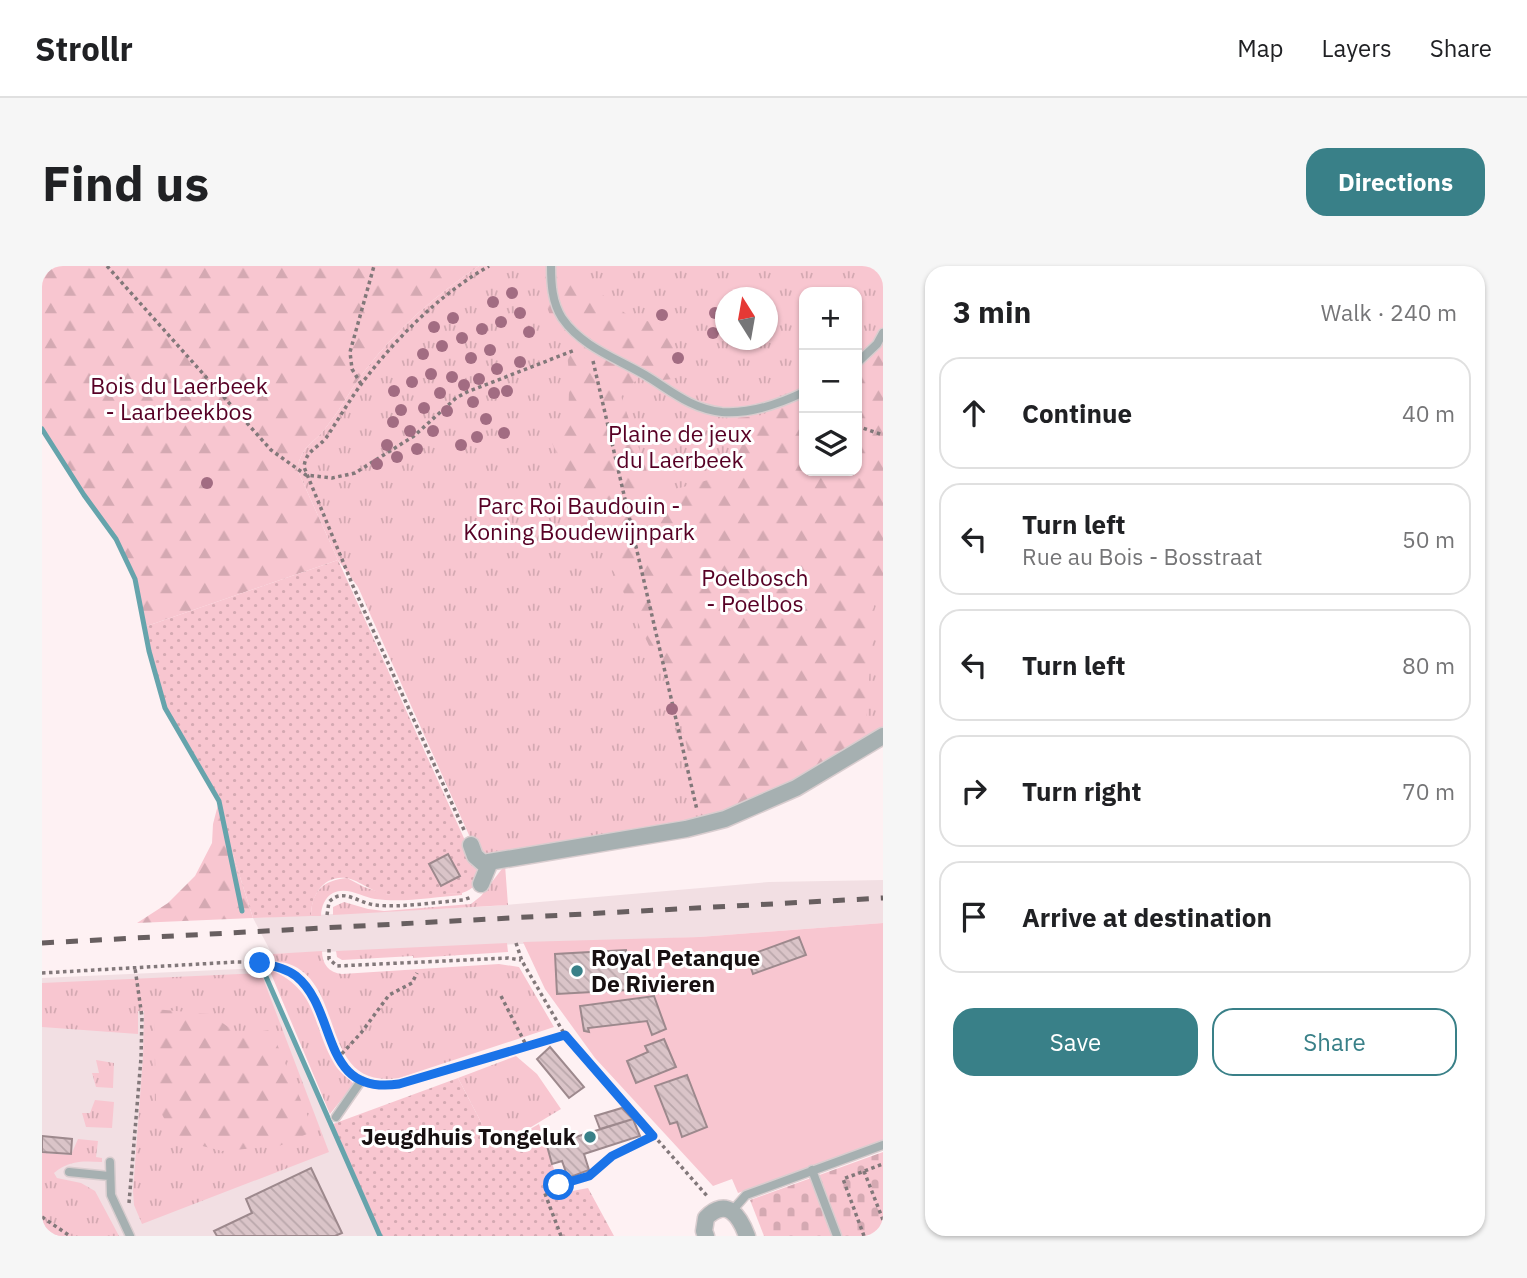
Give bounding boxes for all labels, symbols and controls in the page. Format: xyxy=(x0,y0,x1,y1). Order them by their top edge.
text: Strollr xyxy=(35,27,133,70)
text: Map xyxy=(1237,32,1284,64)
text: Layers xyxy=(1322,32,1392,64)
text: Share xyxy=(1430,32,1492,64)
button: Directions xyxy=(1306,148,1485,216)
text: Find us xyxy=(42,151,209,214)
north arrow xyxy=(715,287,778,350)
map controls xyxy=(799,287,862,476)
button: + xyxy=(799,287,862,350)
text: 3 min xyxy=(953,292,1031,331)
text: Walk · 240 m xyxy=(1321,297,1457,327)
button: − xyxy=(799,350,862,413)
park label: Bois du Laerbeek - Laarbeekbos xyxy=(90,370,268,426)
icon: ahead xyxy=(955,394,993,432)
text: Continue xyxy=(1022,396,1132,430)
text: 40 m xyxy=(1402,398,1455,428)
button: layers xyxy=(799,413,862,476)
park label: Plaine de jeux du Laerbeek xyxy=(608,418,752,474)
park label: Parc Roi Baudouin - Koning Boudewijnpark xyxy=(463,490,695,546)
text: Turn left xyxy=(1022,507,1125,541)
icon: left xyxy=(955,520,993,558)
text: 50 m xyxy=(1402,524,1455,554)
text: Rue au Bois - Bosstraat xyxy=(1022,541,1263,571)
park label: Poelbosch - Poelbos xyxy=(701,562,809,618)
icon: left xyxy=(955,646,993,684)
text: Turn left xyxy=(1022,648,1125,682)
text: 80 m xyxy=(1402,650,1455,680)
icon: right xyxy=(955,772,993,810)
text: Turn right xyxy=(1022,774,1141,808)
text: 70 m xyxy=(1402,776,1455,806)
icon: arrive xyxy=(955,898,993,936)
text: Arrive at destination xyxy=(1022,900,1272,934)
place label: Royal Petanque De Rivieren xyxy=(591,942,760,998)
route end xyxy=(244,947,275,978)
marker: Royal Petanque De Rivieren xyxy=(569,963,585,979)
button: Save xyxy=(953,1008,1198,1076)
button: Share xyxy=(1212,1008,1457,1076)
place label: Jeugdhuis Tongeluk xyxy=(361,1121,577,1151)
marker: Jeugdhuis Tongeluk xyxy=(582,1129,598,1145)
route start xyxy=(543,1169,574,1200)

